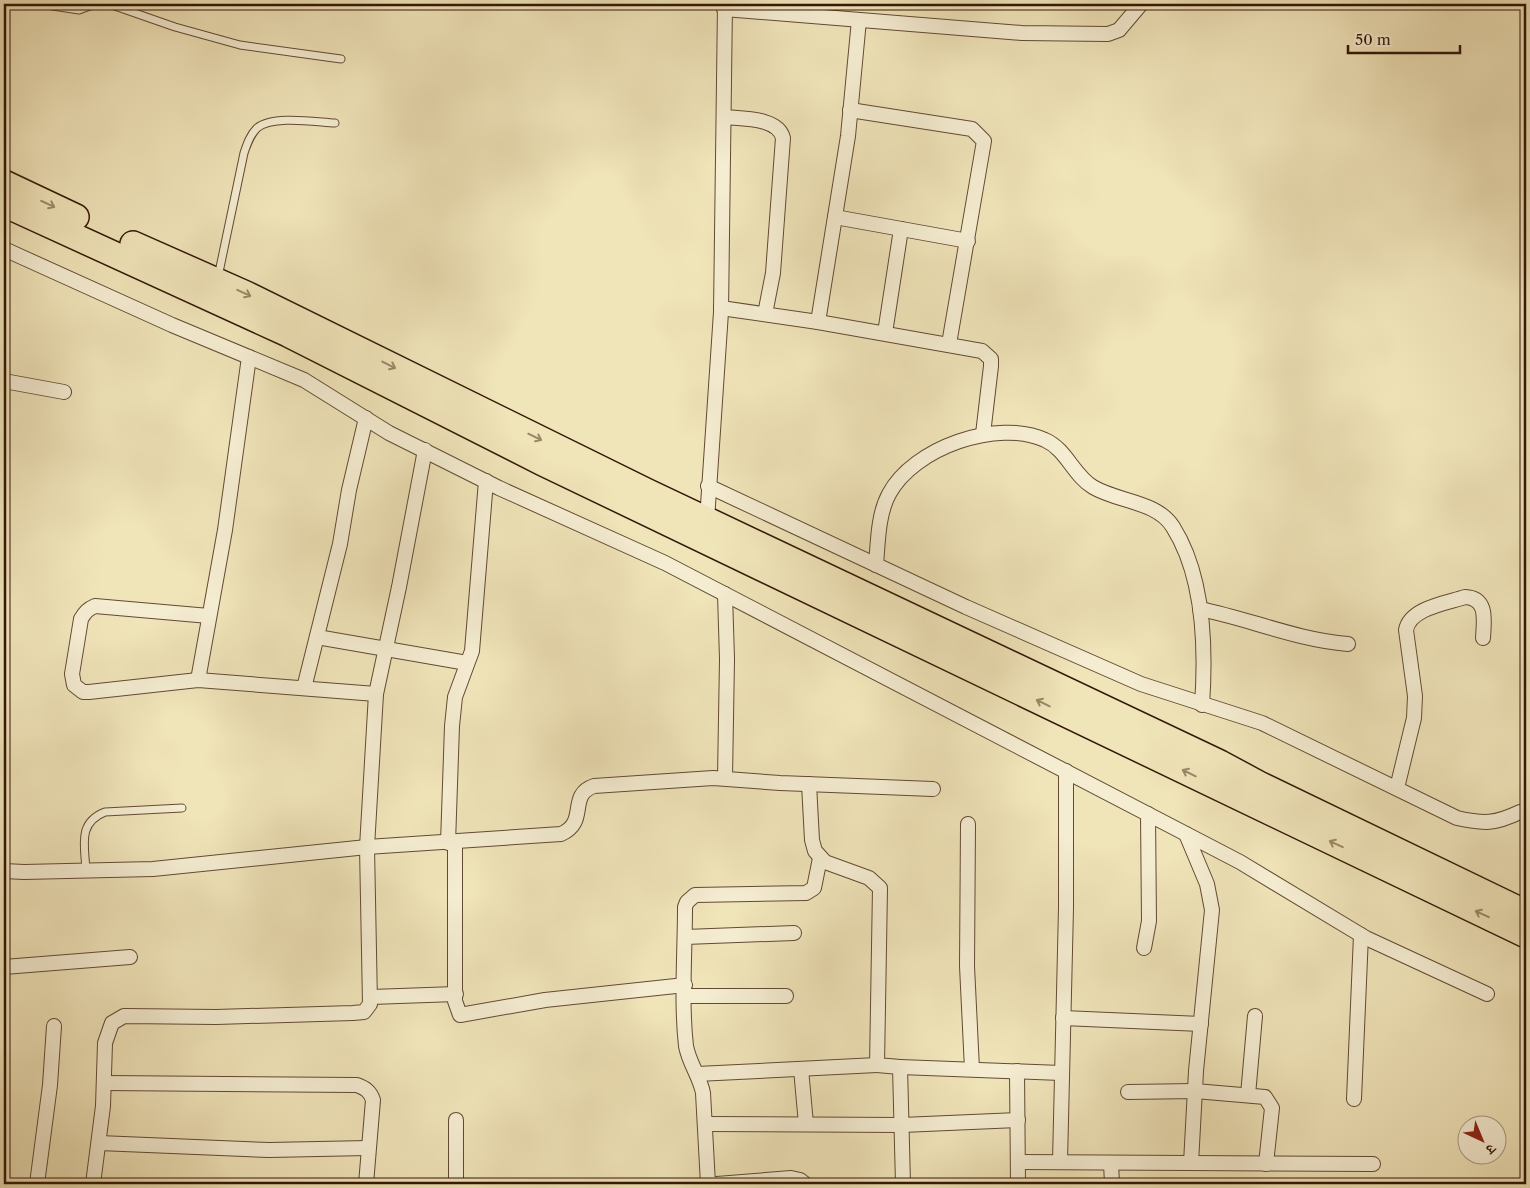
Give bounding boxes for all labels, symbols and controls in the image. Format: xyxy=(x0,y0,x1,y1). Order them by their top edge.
scale bar xyxy=(1348,22,1460,54)
text: 50 m xyxy=(1355,30,1391,49)
one-way arrow xyxy=(40,200,55,209)
one-way arrow xyxy=(236,288,251,298)
one-way arrow xyxy=(381,361,396,370)
one-way arrow xyxy=(527,433,542,442)
one-way arrow xyxy=(1036,698,1051,707)
one-way arrow xyxy=(1182,768,1197,778)
one-way arrow xyxy=(1328,839,1343,849)
one-way arrow xyxy=(1475,908,1490,918)
north arrow xyxy=(1458,1116,1508,1166)
text: उ xyxy=(1482,1140,1501,1159)

